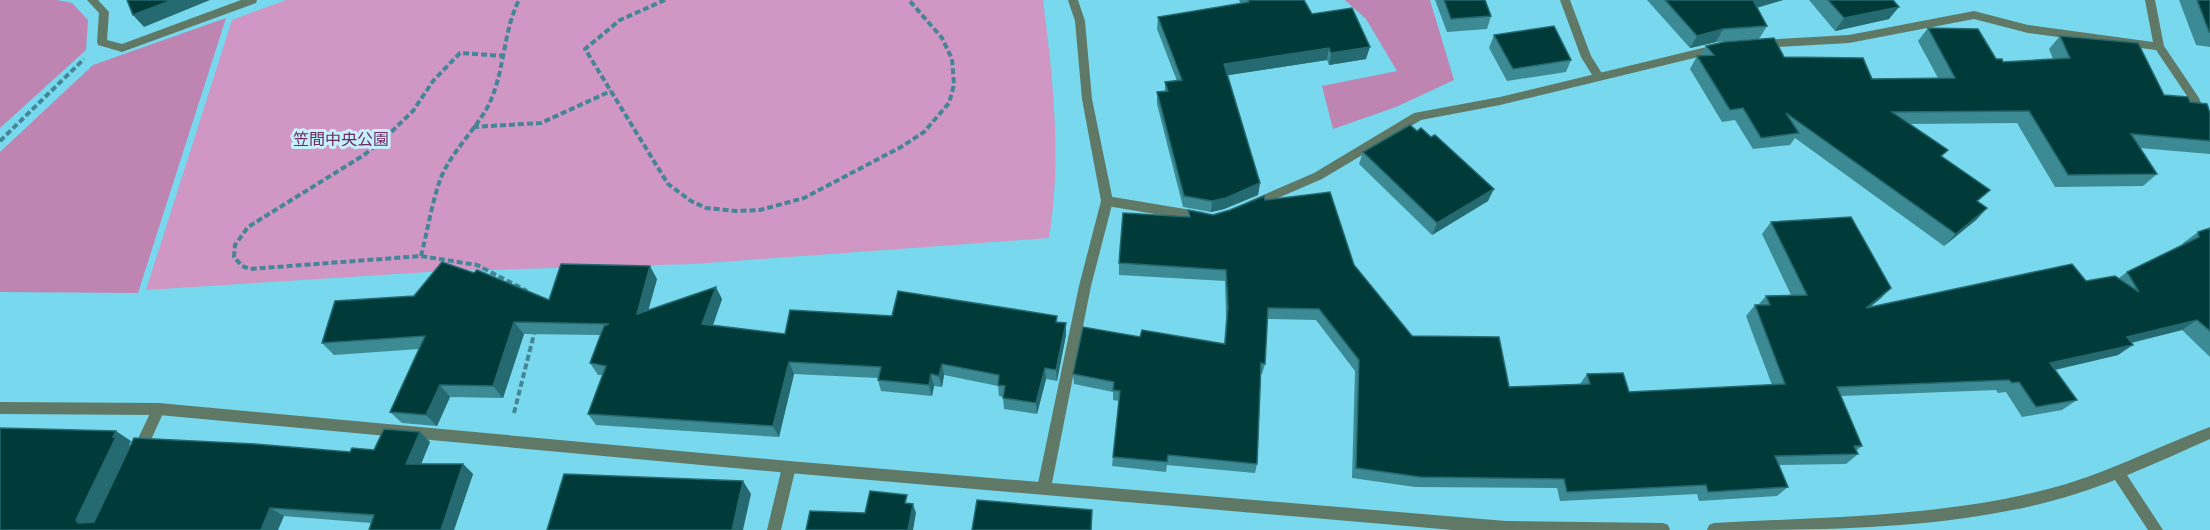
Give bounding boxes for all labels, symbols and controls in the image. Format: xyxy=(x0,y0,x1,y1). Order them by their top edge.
park label: 笠間中央公園 xyxy=(293,130,389,149)

